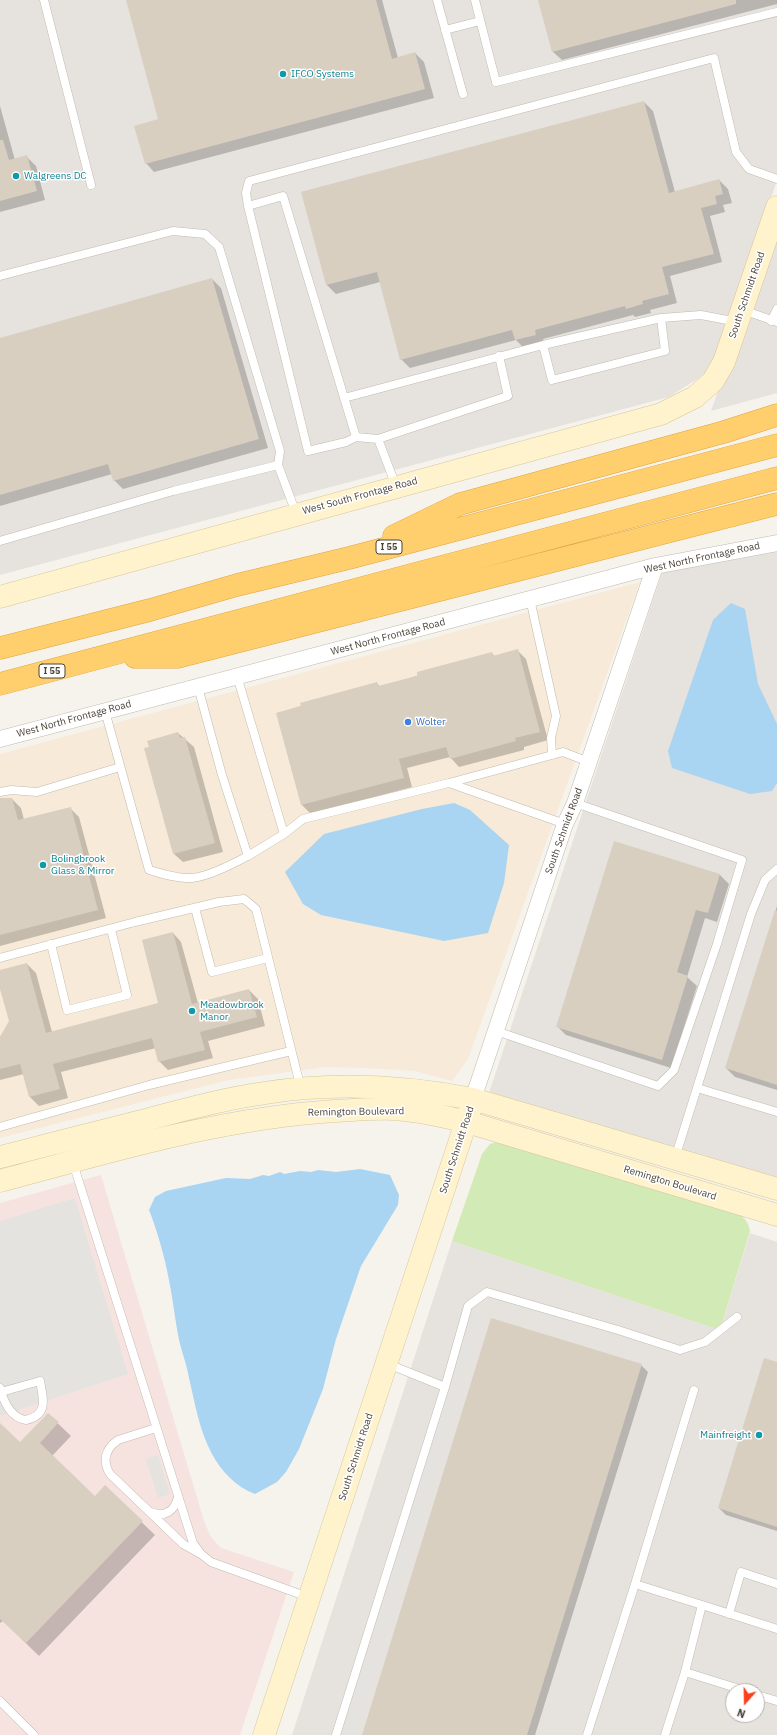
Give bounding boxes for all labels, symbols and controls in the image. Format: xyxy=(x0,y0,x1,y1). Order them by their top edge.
place label: IFCO Systems xyxy=(291,68,354,80)
marker: IFCO Systems xyxy=(278,69,288,79)
place label: Walgreens DC xyxy=(24,170,87,182)
marker: Walgreens DC xyxy=(11,171,21,181)
street label: South Schmidt Road xyxy=(727,250,767,340)
street label: West South Frontage Road xyxy=(301,475,419,517)
road number: I 55 xyxy=(376,540,402,554)
street label: West North Frontage Road xyxy=(643,540,761,576)
street label: West North Frontage Road xyxy=(329,616,447,658)
road number: I 55 xyxy=(39,664,65,678)
street label: West North Frontage Road xyxy=(15,698,133,740)
place label: Wolter xyxy=(416,716,446,728)
marker: Wolter xyxy=(403,717,413,727)
street label: South Schmidt Road xyxy=(543,786,585,876)
place label: Bolingbrook Glass & Mirror xyxy=(51,853,115,876)
marker: Bolingbrook Glass & Mirror xyxy=(38,860,48,870)
place label: Meadowbrook Manor xyxy=(200,999,264,1022)
marker: Meadowbrook Manor xyxy=(187,1006,197,1016)
street label: Remington Boulevard xyxy=(308,1105,404,1119)
street label: South Schmidt Road xyxy=(437,1105,477,1195)
street label: Remington Boulevard xyxy=(622,1163,718,1203)
street label: South Schmidt Road xyxy=(336,1412,376,1502)
place label: Mainfreight xyxy=(700,1429,751,1441)
marker: Mainfreight xyxy=(754,1430,764,1440)
north arrow xyxy=(725,1683,765,1723)
text: N xyxy=(735,1705,747,1721)

